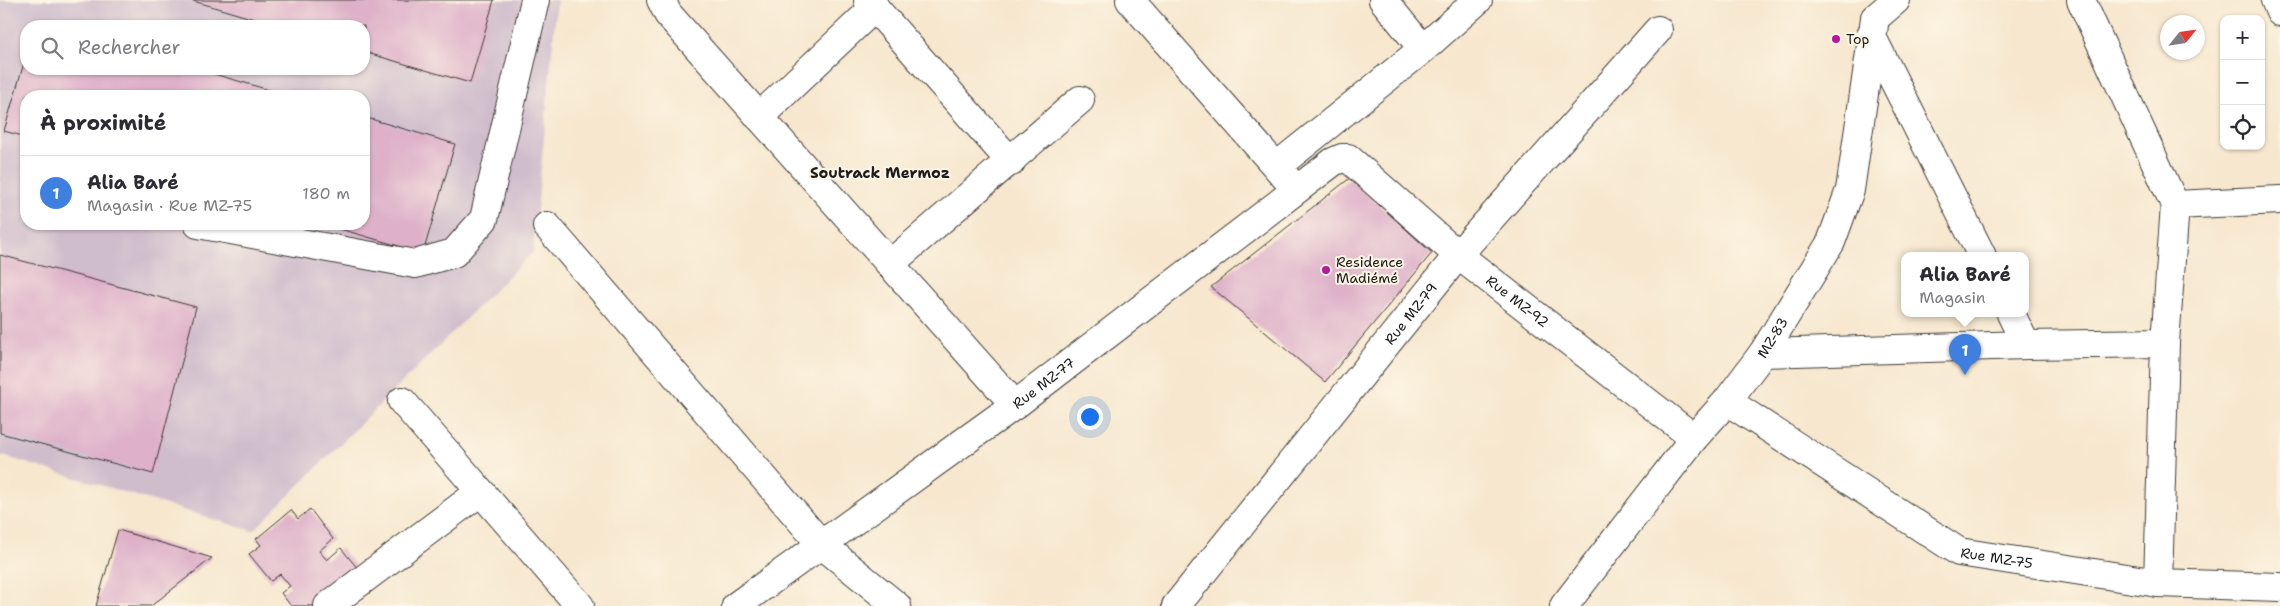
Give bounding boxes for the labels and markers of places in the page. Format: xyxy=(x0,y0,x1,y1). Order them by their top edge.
place label: Top xyxy=(1846,30,1869,48)
marker: Top xyxy=(1830,33,1842,45)
place label: Residence Madiémé xyxy=(1336,253,1403,287)
marker: Residence Madiémé xyxy=(1320,264,1332,276)
pin: 1 xyxy=(1949,334,1981,375)

